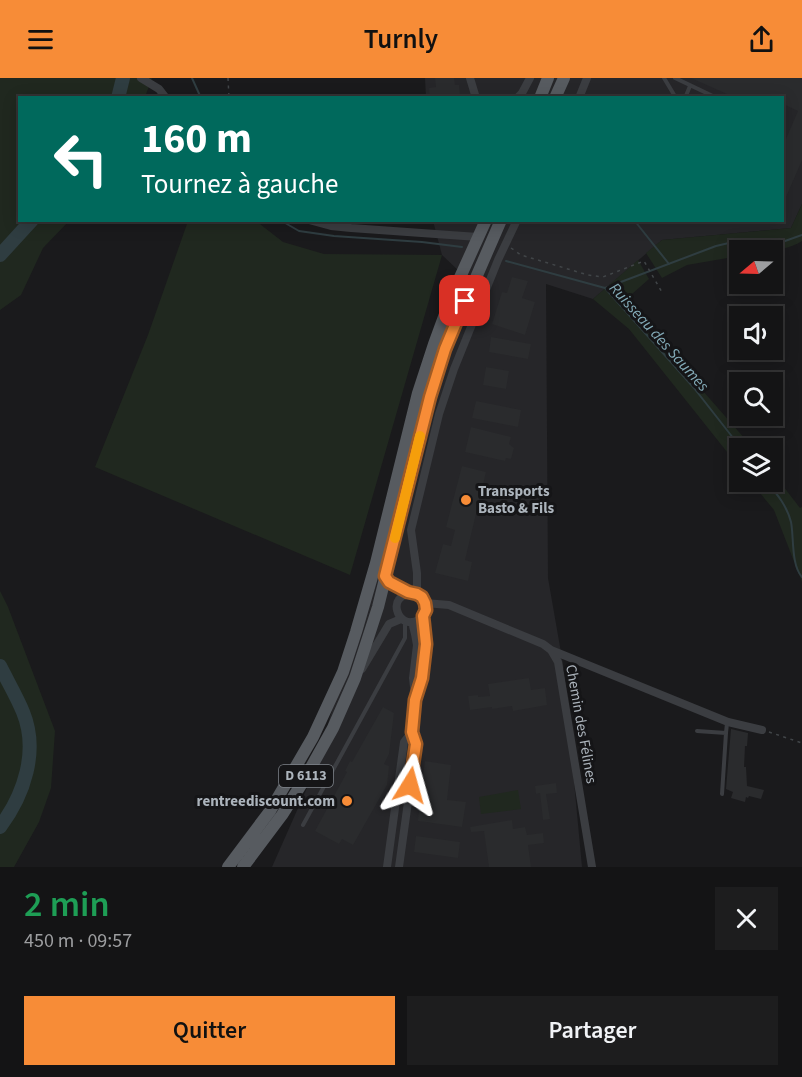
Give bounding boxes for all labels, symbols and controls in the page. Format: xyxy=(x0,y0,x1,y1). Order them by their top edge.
text: Turnly xyxy=(364,20,438,59)
icon: menu xyxy=(24,23,57,56)
icon: share xyxy=(745,23,778,56)
text: 160 m xyxy=(141,109,252,169)
icon: left xyxy=(42,120,120,198)
text: Tournez à gauche xyxy=(141,165,338,204)
north arrow xyxy=(729,240,783,294)
map controls xyxy=(729,240,783,492)
pin xyxy=(439,275,490,326)
water label: Ruisseau des Saumes xyxy=(604,278,714,397)
icon: arrive xyxy=(448,284,481,317)
button: sound xyxy=(729,306,783,360)
button: search xyxy=(729,372,783,426)
button: layers xyxy=(729,438,783,492)
place label: Transports Basto & Fils xyxy=(478,481,554,519)
marker: Transports Basto & Fils xyxy=(459,493,473,507)
street label: Chemin des Félines xyxy=(560,663,602,785)
position arrow xyxy=(378,753,442,817)
road number: D 6113 xyxy=(279,765,333,787)
place label: rentreediscount.com xyxy=(197,791,335,812)
marker: rentreediscount.com xyxy=(340,794,354,808)
text: 2 min xyxy=(24,879,110,930)
button: close xyxy=(715,887,778,950)
text: 450 m · 09:57 xyxy=(24,927,132,955)
button: Quitter xyxy=(24,996,395,1065)
button: Partager xyxy=(407,996,778,1065)

